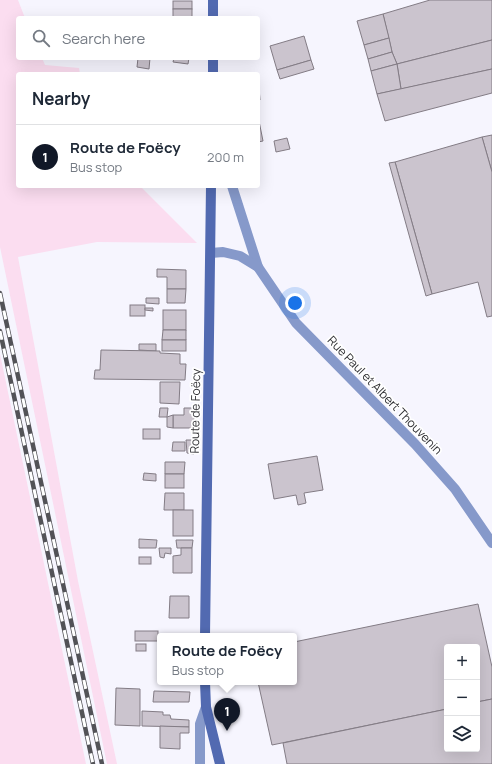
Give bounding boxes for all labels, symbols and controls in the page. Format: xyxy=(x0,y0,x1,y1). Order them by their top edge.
search box xyxy=(16,16,260,60)
icon: search xyxy=(30,27,52,49)
text: Search here xyxy=(62,28,145,49)
text: Nearby xyxy=(32,87,90,110)
text: Route de Foëcy xyxy=(70,137,181,158)
text: 1 xyxy=(42,148,48,166)
text: 200 m xyxy=(207,148,244,166)
text: Bus stop xyxy=(70,158,122,176)
your location xyxy=(285,293,305,313)
street label: Rue Paul et Albert Thouvenin xyxy=(324,332,446,458)
street label: Route de Foëcy xyxy=(186,368,204,454)
popup xyxy=(157,633,297,685)
text: Route de Foëcy xyxy=(172,640,282,661)
map controls xyxy=(444,644,480,752)
button: + xyxy=(444,644,480,680)
text: Bus stop xyxy=(172,661,224,679)
button: − xyxy=(444,680,480,716)
pin: 1 xyxy=(214,698,240,731)
button: layers xyxy=(444,716,480,752)

